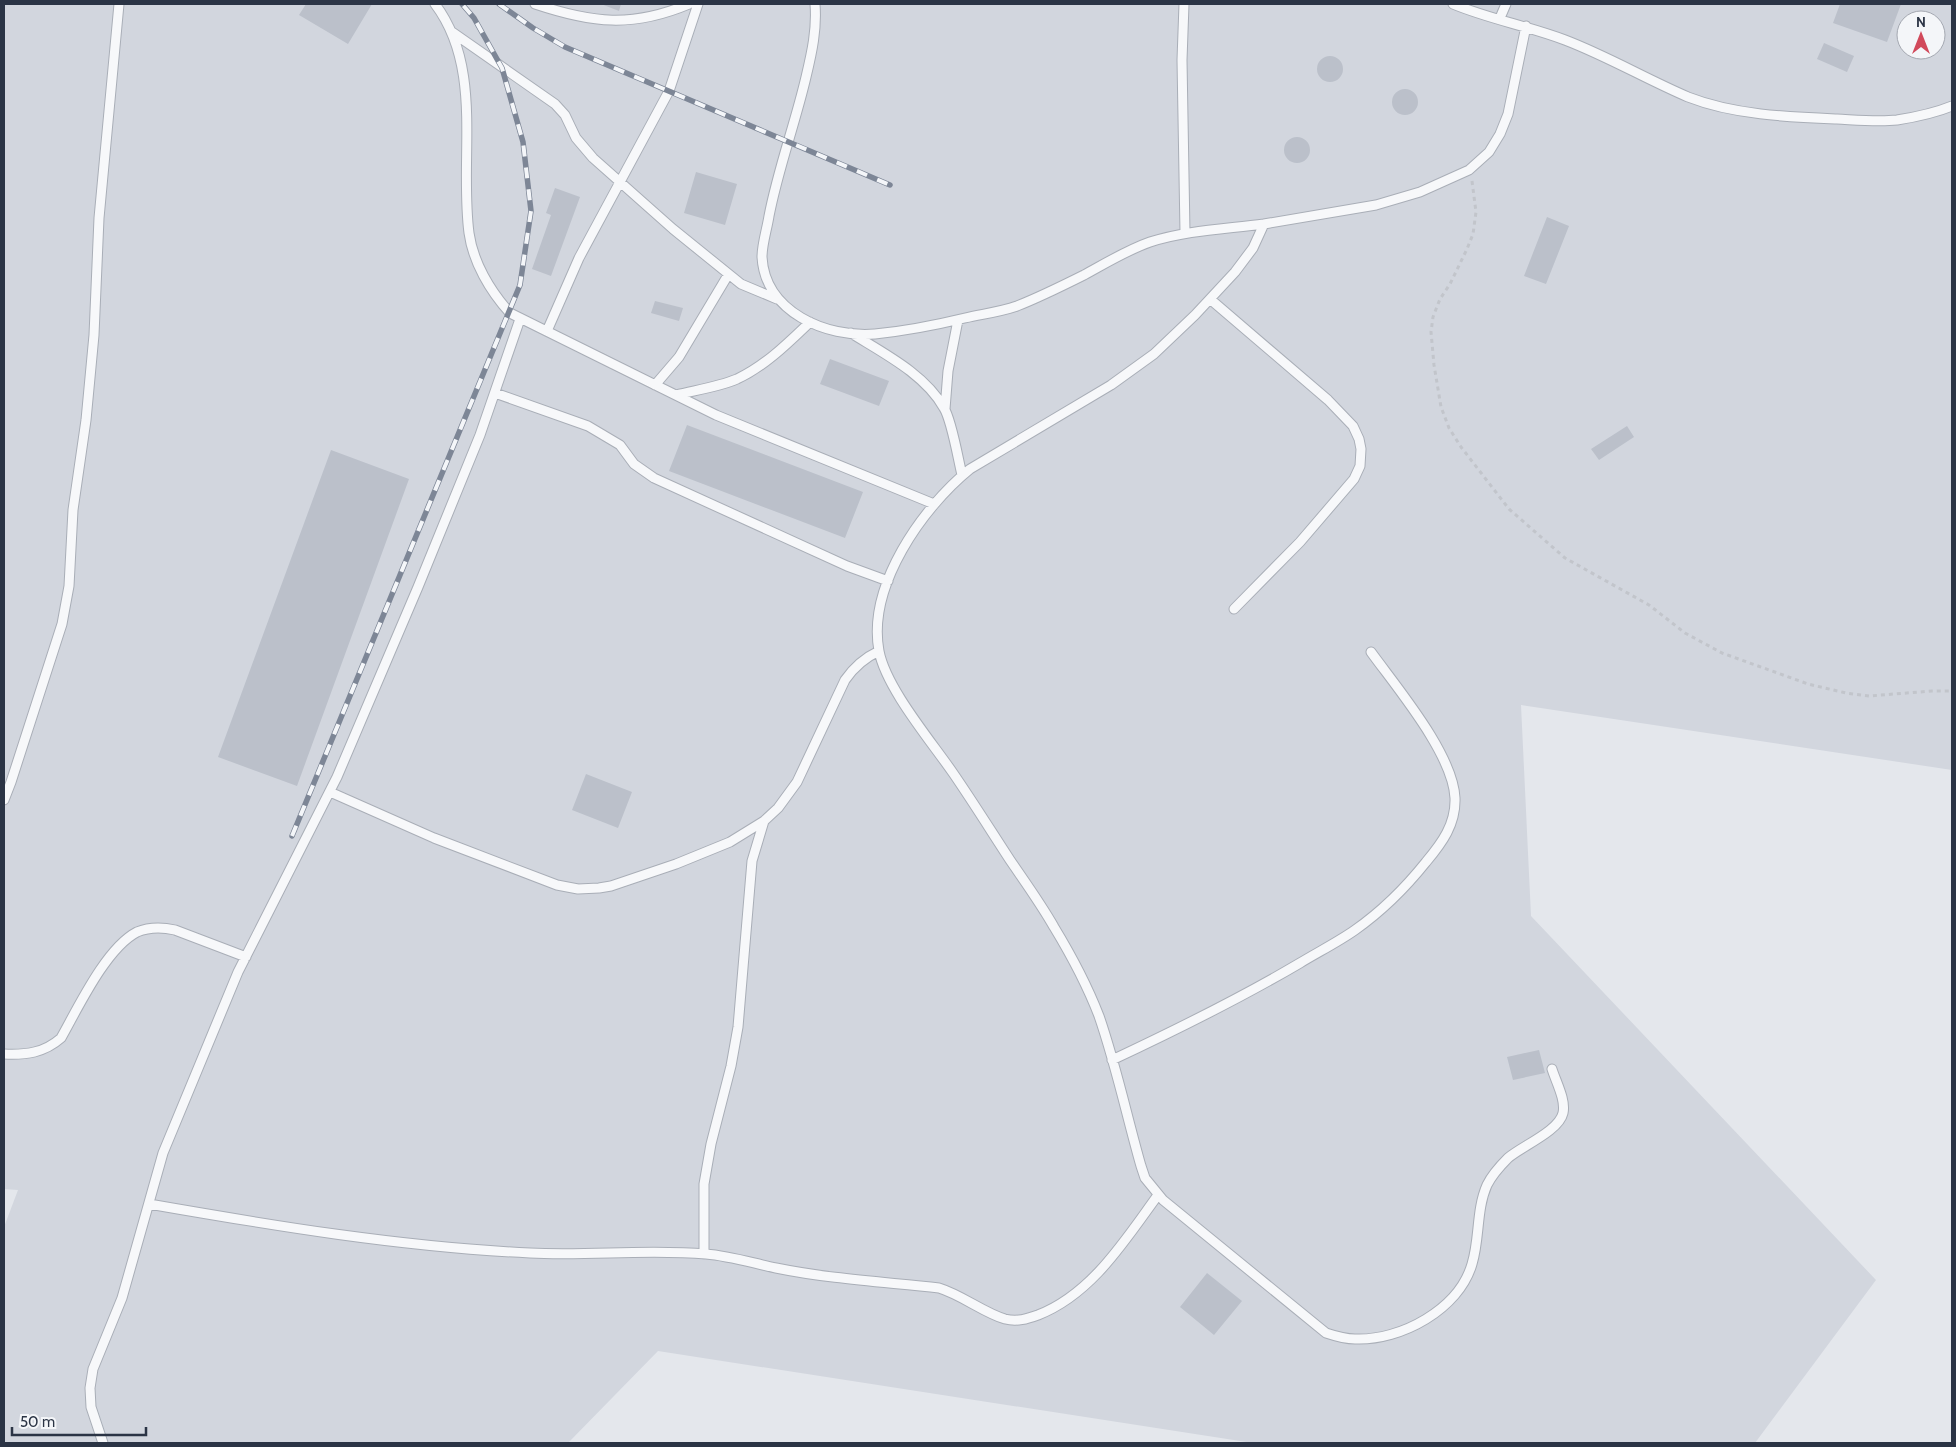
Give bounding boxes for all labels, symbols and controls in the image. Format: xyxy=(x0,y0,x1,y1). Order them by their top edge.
north arrow xyxy=(1896,10,1946,60)
text: N xyxy=(1916,13,1926,31)
scale bar xyxy=(12,1404,146,1436)
text: 50 m xyxy=(20,1413,55,1431)

